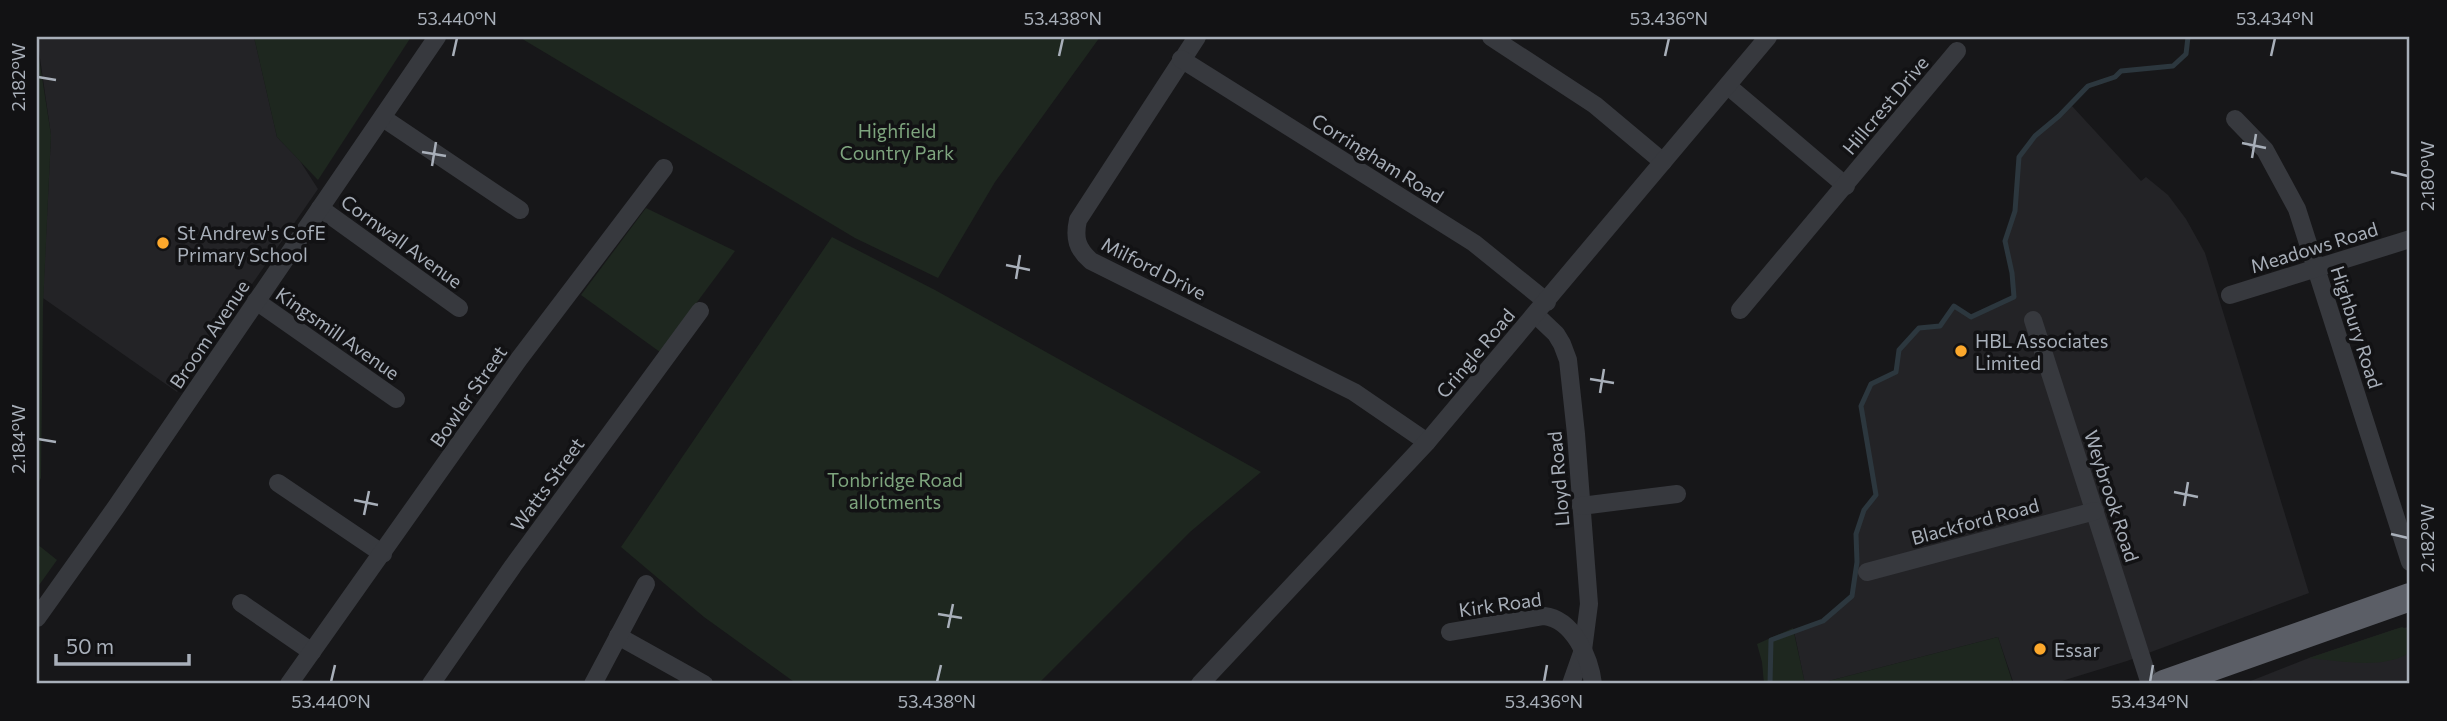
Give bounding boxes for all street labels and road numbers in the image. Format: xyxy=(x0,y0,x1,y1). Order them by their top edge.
street label: Hillcrest Drive xyxy=(1837,51,1933,159)
street label: Corringham Road xyxy=(1308,108,1448,208)
street label: Cornwall Avenue xyxy=(337,189,467,293)
street label: Meadows Road xyxy=(2248,217,2380,277)
street label: Milford Drive xyxy=(1098,232,1210,304)
street label: Highbury Road xyxy=(2326,263,2388,391)
street label: Broom Avenue xyxy=(164,275,254,393)
street label: Kingsmill Avenue xyxy=(272,282,404,384)
street label: Cringle Road xyxy=(1431,304,1519,402)
street label: Bowler Street xyxy=(425,341,511,451)
street label: Weybrook Road xyxy=(2080,427,2144,565)
street label: Lloyd Road xyxy=(1542,431,1574,527)
street label: Watts Street xyxy=(505,433,589,535)
street label: Blackford Road xyxy=(1909,493,2041,549)
street label: Kirk Road xyxy=(1457,587,1543,621)

